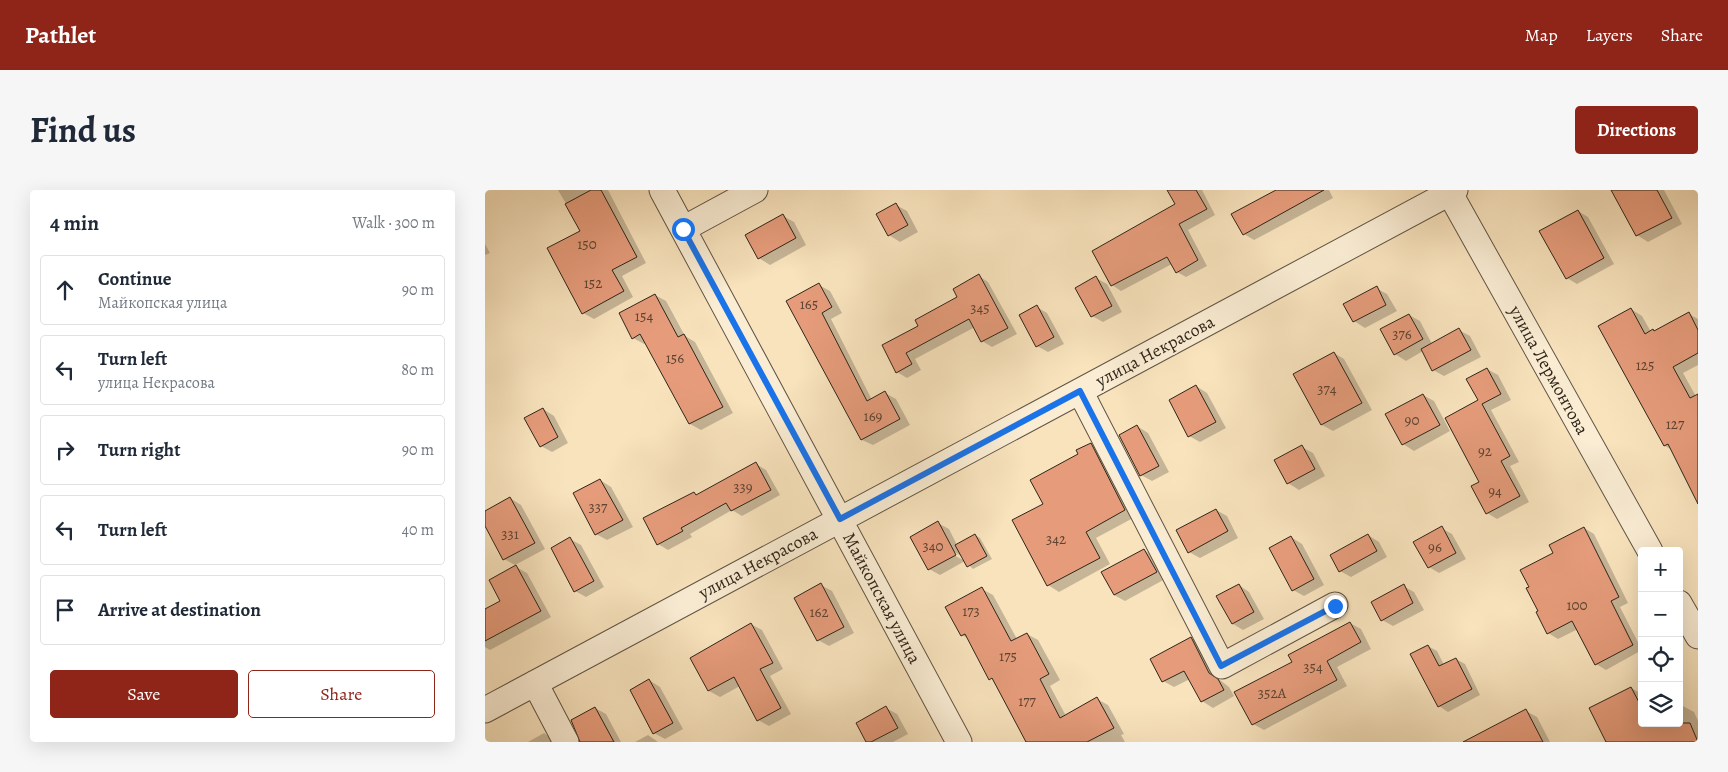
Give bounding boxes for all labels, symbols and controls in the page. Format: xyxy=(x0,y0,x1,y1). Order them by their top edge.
text: Pathlet xyxy=(25,19,96,51)
text: Map xyxy=(1525,23,1558,47)
text: Layers xyxy=(1586,23,1633,47)
text: Share xyxy=(1661,23,1703,47)
text: Find us xyxy=(30,106,136,154)
button: Directions xyxy=(1575,106,1698,154)
text: 4 min xyxy=(50,209,99,237)
text: Walk · 300 m xyxy=(352,212,435,234)
route start xyxy=(672,218,695,241)
house number: 150 xyxy=(577,234,597,254)
text: Continue xyxy=(98,266,172,292)
house number: 152 xyxy=(584,273,602,293)
icon: ahead xyxy=(51,276,79,304)
text: 90 m xyxy=(402,279,434,301)
text: Майкопская улица xyxy=(98,292,227,314)
house number: 165 xyxy=(800,294,818,314)
house number: 345 xyxy=(970,298,990,318)
street label: улица Лермонтова xyxy=(1503,300,1595,439)
house number: 154 xyxy=(635,306,653,326)
street label: улица Некрасова xyxy=(1090,309,1219,393)
house number: 376 xyxy=(1392,324,1412,344)
text: Turn left xyxy=(98,346,167,372)
house number: 156 xyxy=(666,348,684,368)
house number: 125 xyxy=(1636,355,1654,375)
icon: left xyxy=(51,356,79,384)
text: 80 m xyxy=(401,359,434,381)
text: улица Некрасова xyxy=(98,372,215,394)
house number: 374 xyxy=(1317,379,1337,399)
house number: 169 xyxy=(864,406,883,426)
house number: 90 xyxy=(1405,410,1419,430)
house number: 127 xyxy=(1666,414,1685,434)
icon: right xyxy=(51,436,79,464)
text: Turn right xyxy=(98,437,180,463)
text: 90 m xyxy=(402,439,434,461)
house number: 92 xyxy=(1478,441,1492,461)
house number: 339 xyxy=(733,477,753,497)
house number: 94 xyxy=(1488,481,1502,501)
house number: 337 xyxy=(589,497,608,517)
icon: left xyxy=(51,516,79,544)
text: Turn left xyxy=(98,517,167,543)
text: 40 m xyxy=(402,519,434,541)
street label: улица Некрасова xyxy=(693,521,822,605)
house number: 331 xyxy=(501,524,519,544)
street label: Майкопская улица xyxy=(837,528,927,668)
house number: 342 xyxy=(1046,529,1066,549)
house number: 340 xyxy=(922,536,944,556)
house number: 96 xyxy=(1428,537,1442,557)
map controls xyxy=(1638,547,1683,727)
button: + xyxy=(1638,547,1683,592)
button: − xyxy=(1638,592,1683,637)
route end xyxy=(1324,595,1347,618)
house number: 100 xyxy=(1566,595,1588,615)
icon: arrive xyxy=(51,596,79,624)
text: Arrive at destination xyxy=(98,597,261,623)
house number: 173 xyxy=(962,601,980,621)
house number: 162 xyxy=(809,602,829,622)
button: locate xyxy=(1638,637,1683,682)
house number: 175 xyxy=(999,646,1017,666)
house number: 354 xyxy=(1303,657,1323,677)
button: Save xyxy=(50,670,238,718)
button: Share xyxy=(248,670,435,718)
button: layers xyxy=(1638,682,1683,727)
house number: 352А xyxy=(1258,683,1287,703)
house number: 177 xyxy=(1018,691,1037,711)

